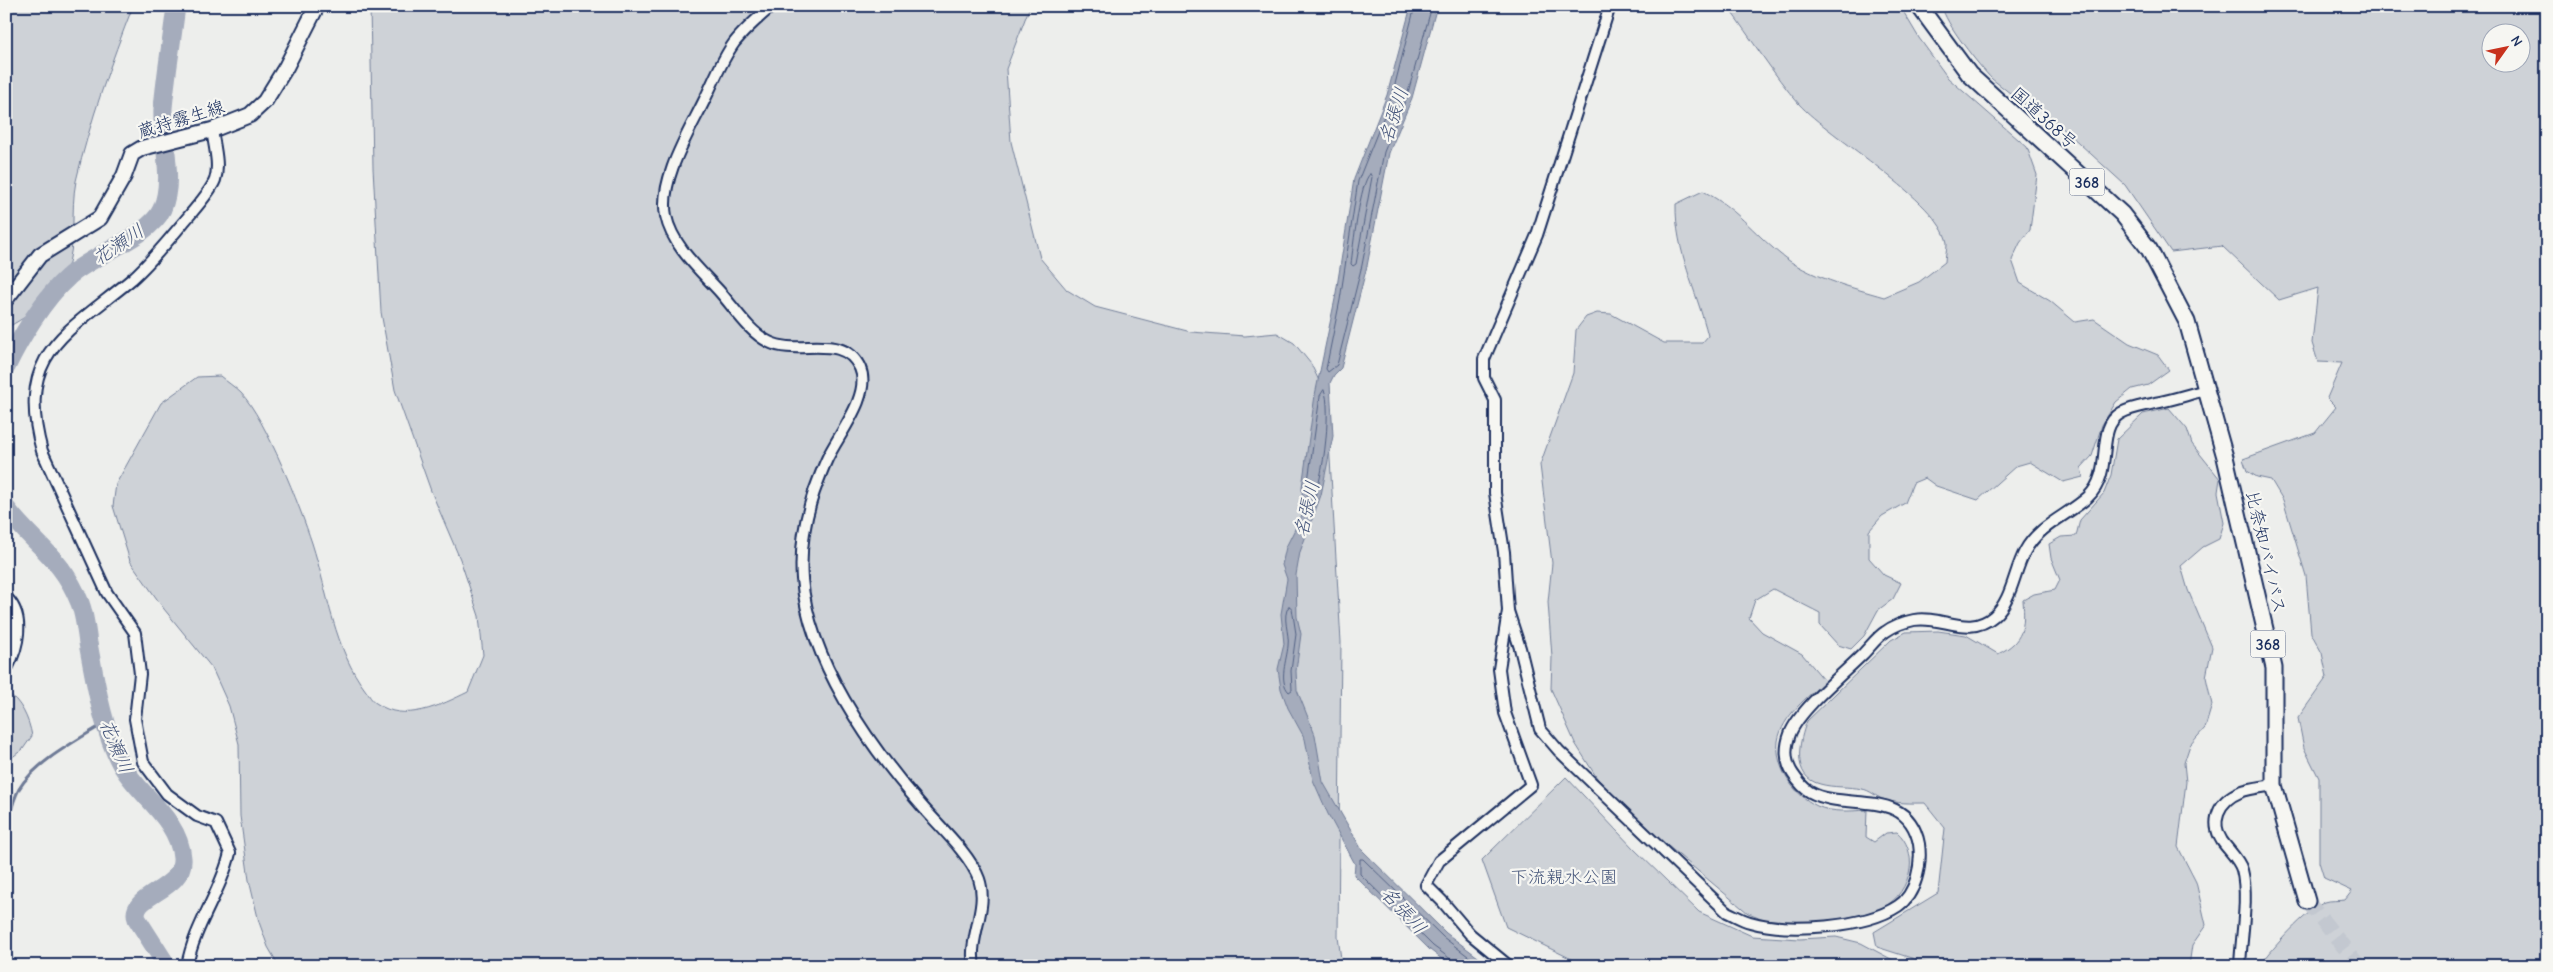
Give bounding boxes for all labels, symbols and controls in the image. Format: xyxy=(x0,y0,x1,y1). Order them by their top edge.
north arrow xyxy=(2480,22,2530,72)
text: N xyxy=(2507,33,2526,50)
street label: 国道368号 xyxy=(2006,83,2081,154)
water label: 名張川 xyxy=(1375,85,1413,146)
street label: 蔵持霧生線 xyxy=(135,96,227,143)
road number: 368 xyxy=(2070,168,2104,196)
water label: 花瀬川 xyxy=(89,220,148,270)
water label: 名張川 xyxy=(1290,479,1324,539)
street label: 比奈知バイパス xyxy=(2241,489,2290,616)
road number: 368 xyxy=(2250,630,2286,658)
water label: 花瀬川 xyxy=(95,716,137,777)
park label: 下流親水公園 xyxy=(1510,867,1618,888)
water label: 名張川 xyxy=(1376,882,1431,939)

